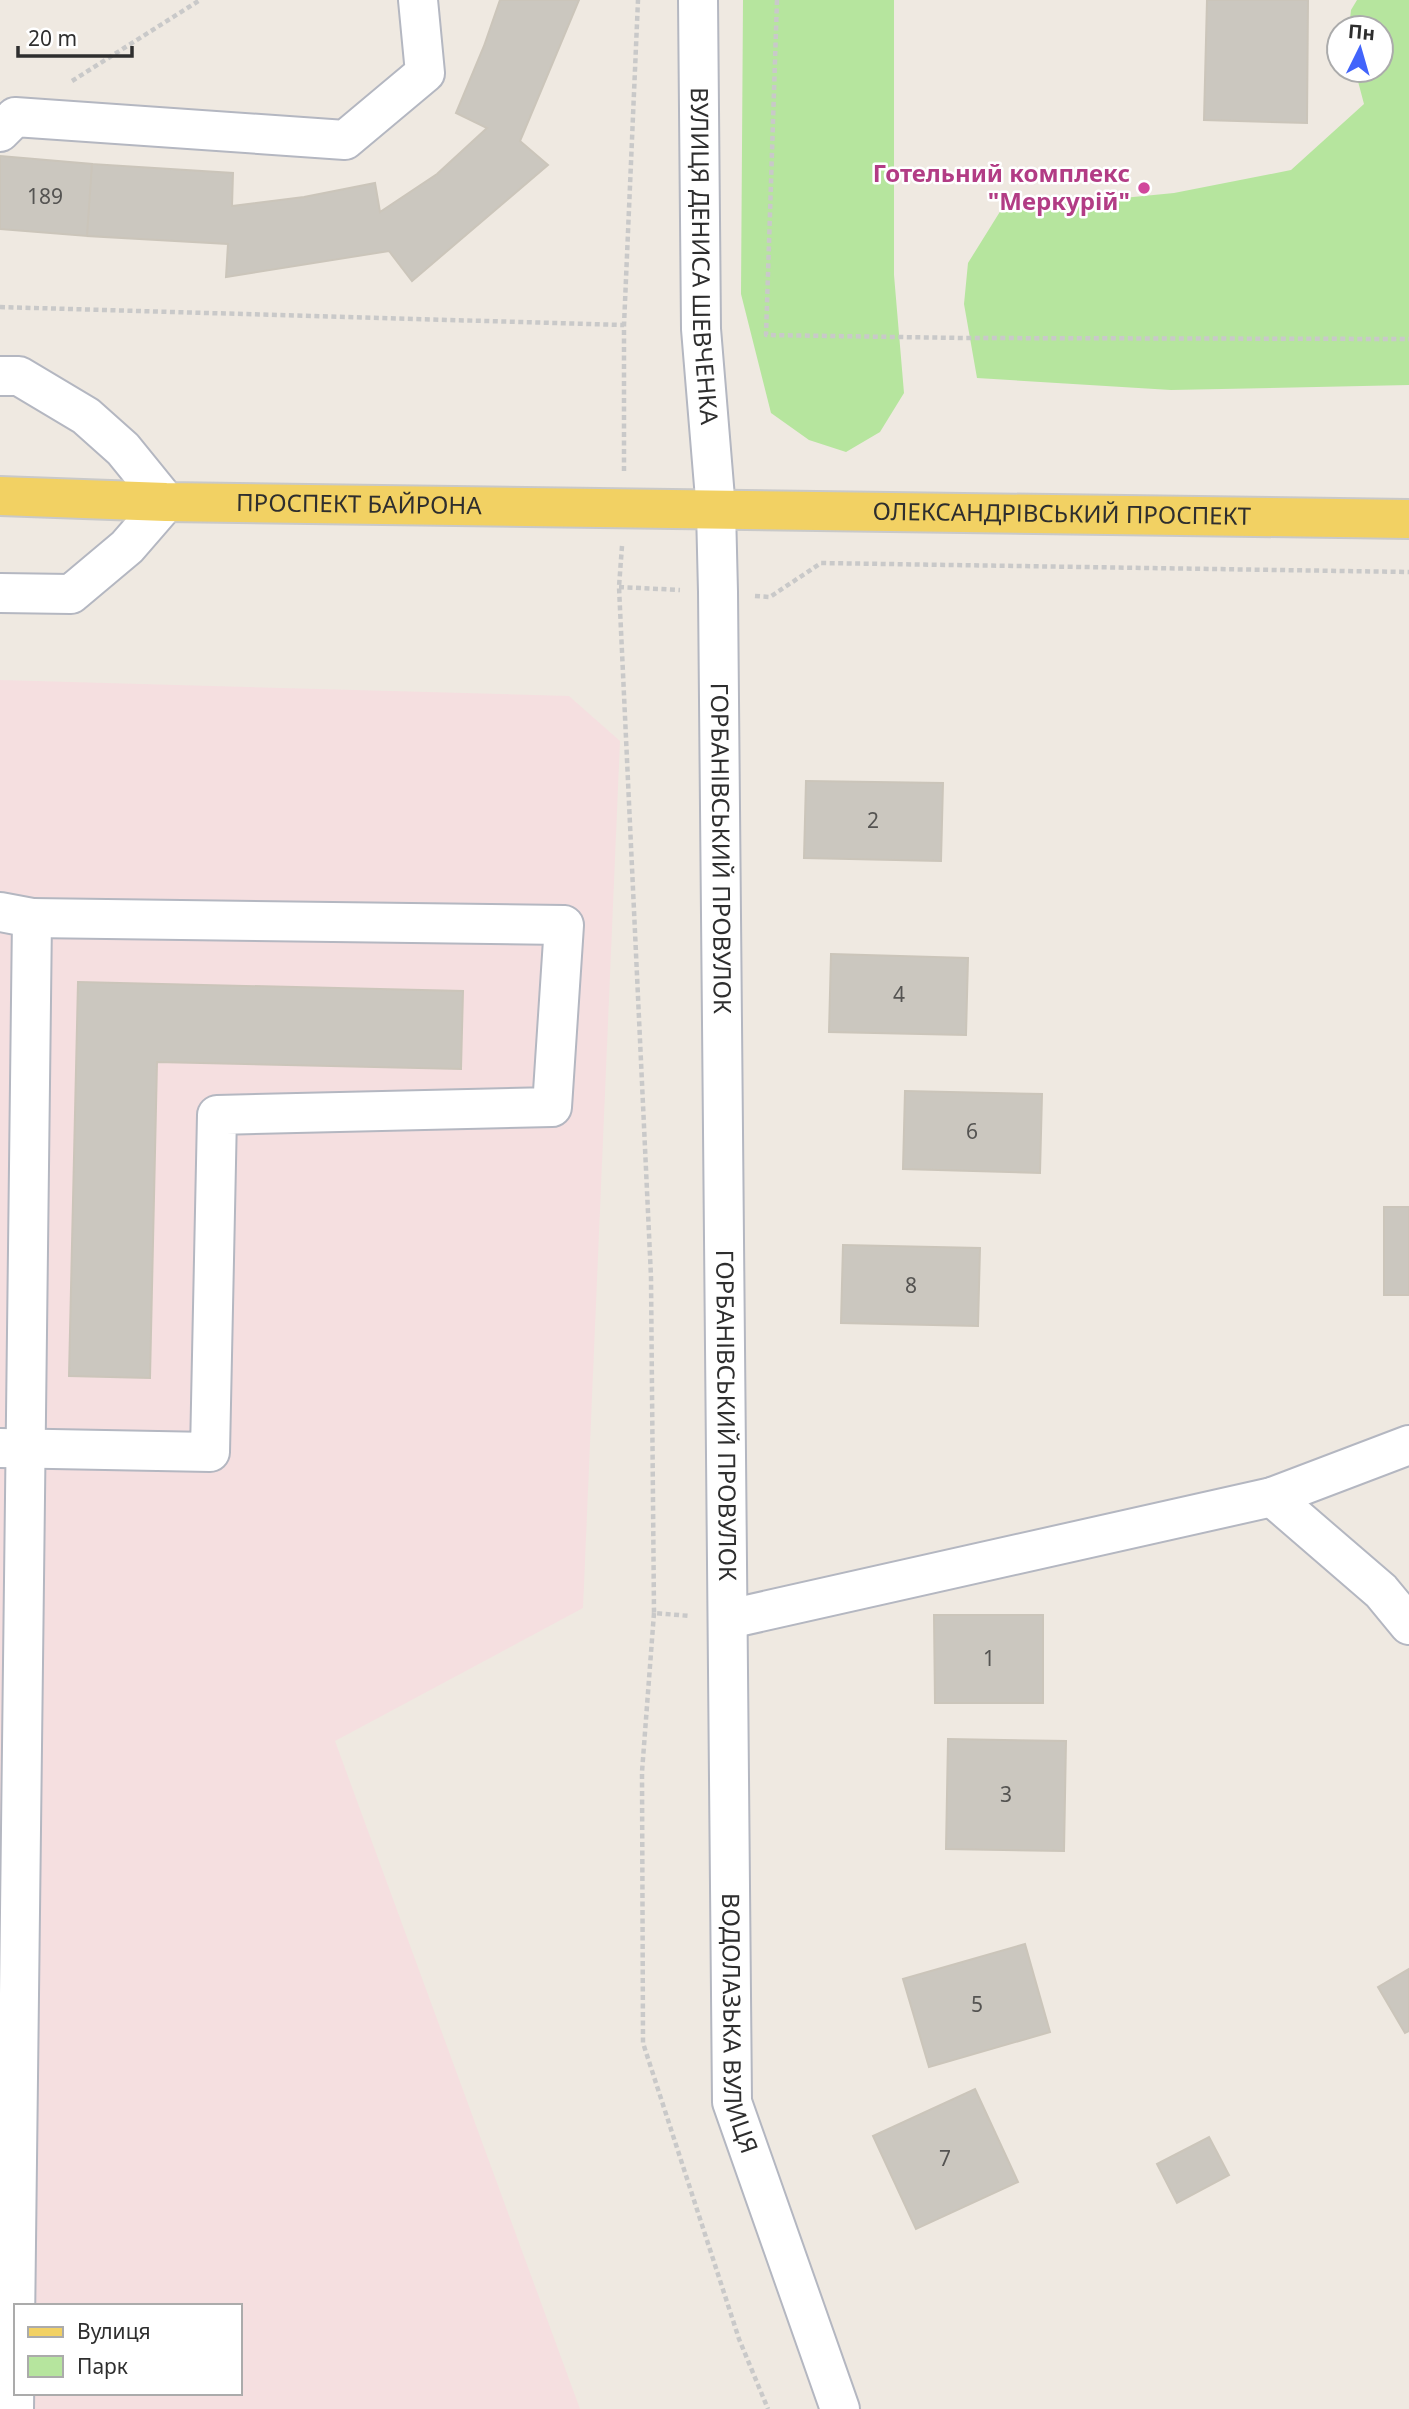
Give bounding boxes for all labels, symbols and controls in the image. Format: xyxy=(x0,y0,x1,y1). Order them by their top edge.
scale bar xyxy=(18,14,131,58)
north arrow xyxy=(1325,14,1395,84)
text: Пн xyxy=(1347,18,1376,46)
text: 20 m xyxy=(28,24,77,52)
street label: ВУЛИЦЯ ДЕНИСА ШЕВЧЕНКА xyxy=(684,87,727,426)
place label: Готельний комплекс "Меркурій" xyxy=(873,156,1130,217)
marker: Готельний комплекс "Меркурій" xyxy=(1136,180,1152,196)
house number: 189 xyxy=(27,182,63,210)
street label: ПРОСПЕКТ БАЙРОНА xyxy=(236,485,483,521)
street label: ОЛЕКСАНДРІВСЬКИЙ ПРОСПЕКТ xyxy=(872,494,1252,532)
street label: ГОРБАНІВСЬКИЙ ПРОВУЛОК xyxy=(704,683,740,1014)
house number: 2 xyxy=(867,806,879,834)
house number: 4 xyxy=(893,980,905,1008)
house number: 6 xyxy=(966,1117,978,1145)
street label: ГОРБАНІВСЬКИЙ ПРОВУЛОК xyxy=(709,1250,745,1581)
house number: 8 xyxy=(905,1271,917,1299)
house number: 1 xyxy=(983,1644,995,1672)
house number: 3 xyxy=(1000,1780,1012,1808)
street label: ВОДОЛАЗЬКА ВУЛИЦЯ xyxy=(715,1893,767,2157)
house number: 5 xyxy=(971,1990,983,2018)
house number: 7 xyxy=(939,2144,951,2172)
legend xyxy=(14,2304,242,2395)
text: Вулиця xyxy=(77,2317,151,2345)
text: Парк xyxy=(77,2352,128,2380)

